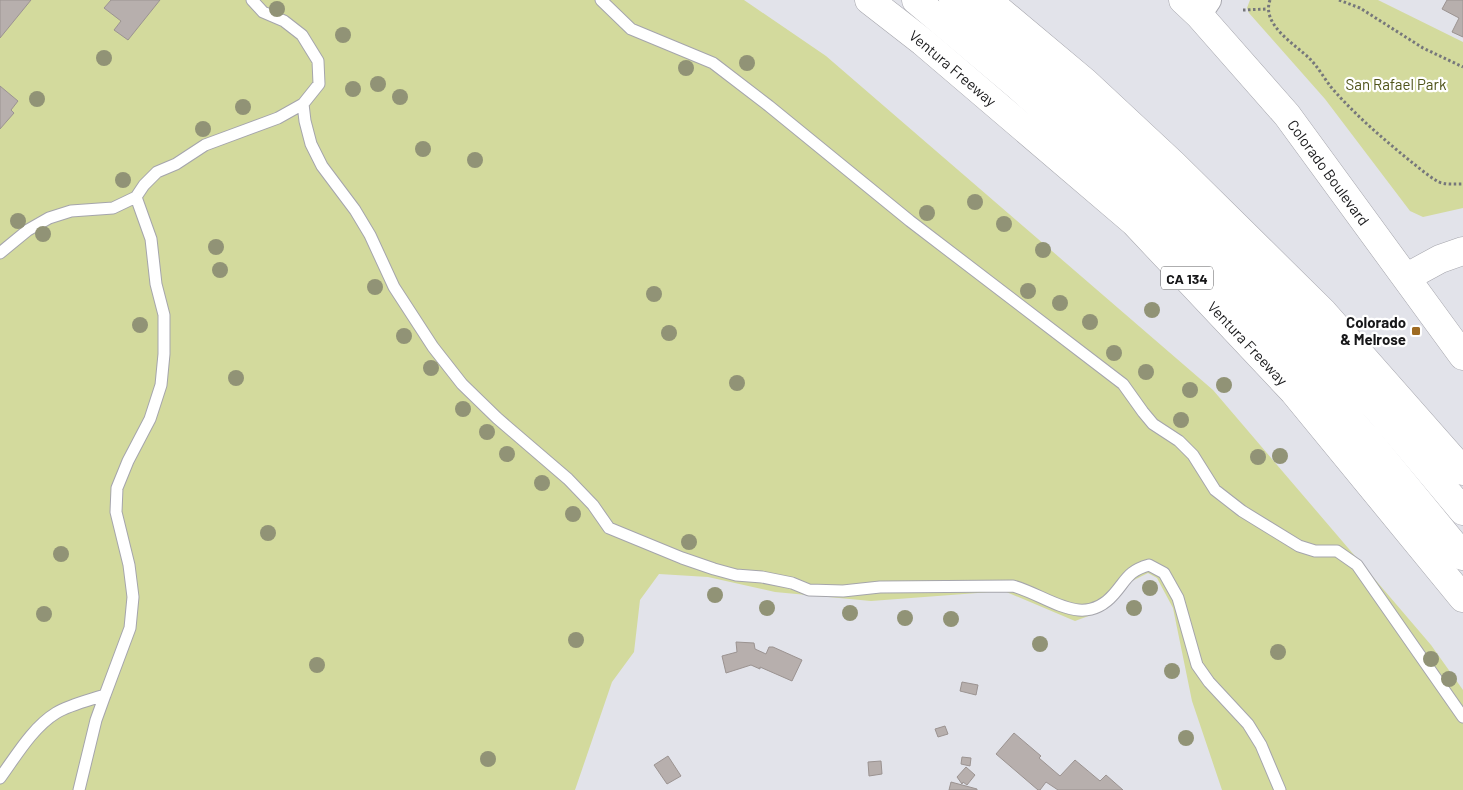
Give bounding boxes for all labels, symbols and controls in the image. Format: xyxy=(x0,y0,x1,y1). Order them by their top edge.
street label: Ventura Freeway xyxy=(906,26,1000,110)
park label: San Rafael Park xyxy=(1346,75,1447,93)
street label: Colorado Boulevard xyxy=(1284,116,1373,229)
road number: CA 134 xyxy=(1161,266,1213,290)
street label: Ventura Freeway xyxy=(1204,297,1292,389)
place label: Colorado & Melrose xyxy=(1340,313,1406,348)
marker: Colorado & Melrose xyxy=(1410,325,1422,337)

